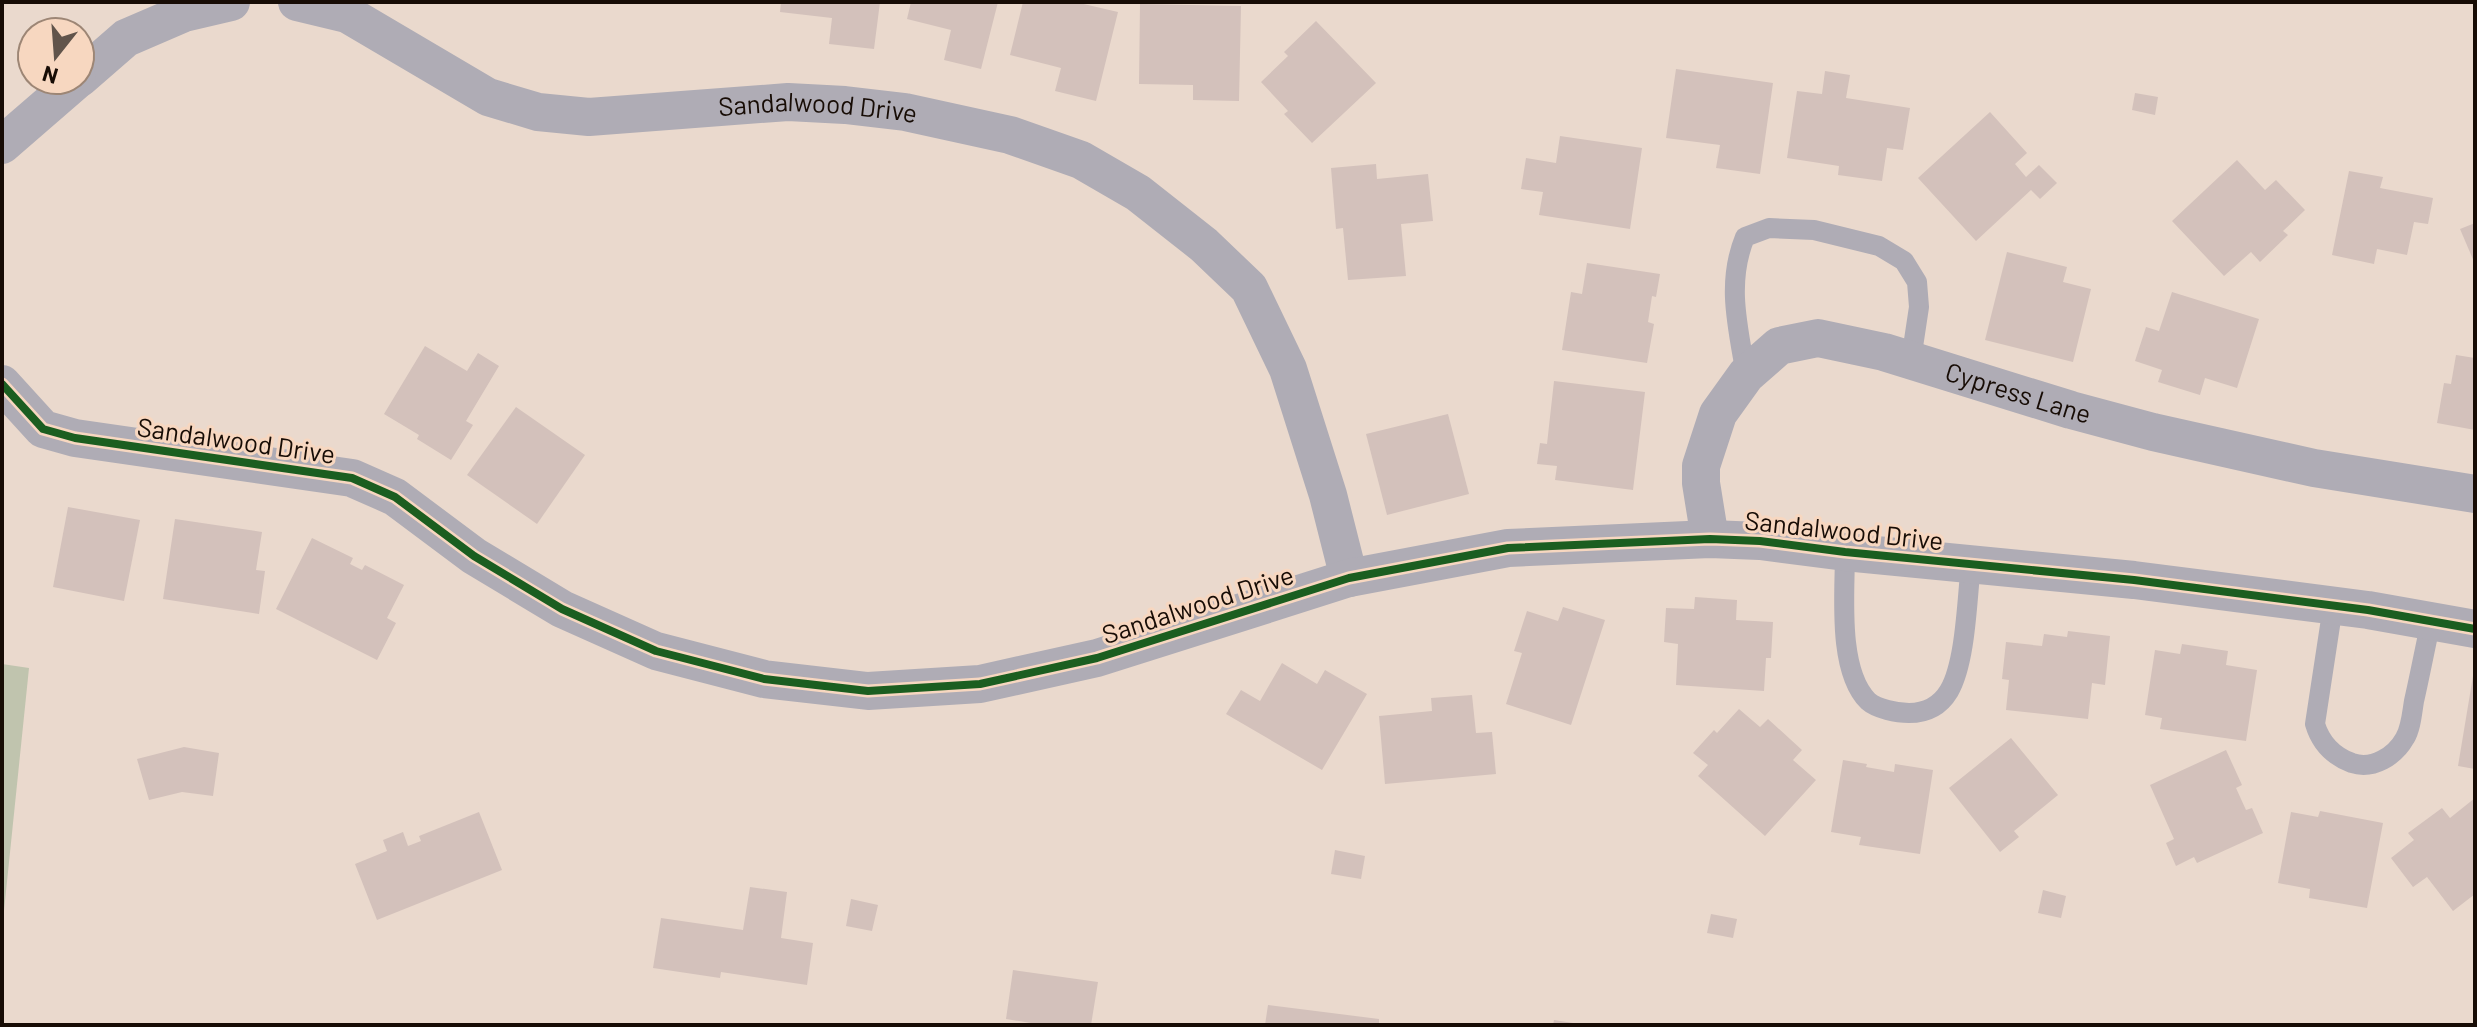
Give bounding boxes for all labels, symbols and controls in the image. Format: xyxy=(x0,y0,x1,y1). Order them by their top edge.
north arrow xyxy=(16,16,96,96)
text: N xyxy=(39,62,61,91)
street label: Sandalwood Drive xyxy=(717,85,921,128)
street label: Cypress Lane xyxy=(1942,355,2095,429)
street label: Sandalwood Drive xyxy=(135,410,337,469)
street label: Sandalwood Drive xyxy=(1743,504,1945,555)
street label: Sandalwood Drive xyxy=(1098,558,1297,649)

